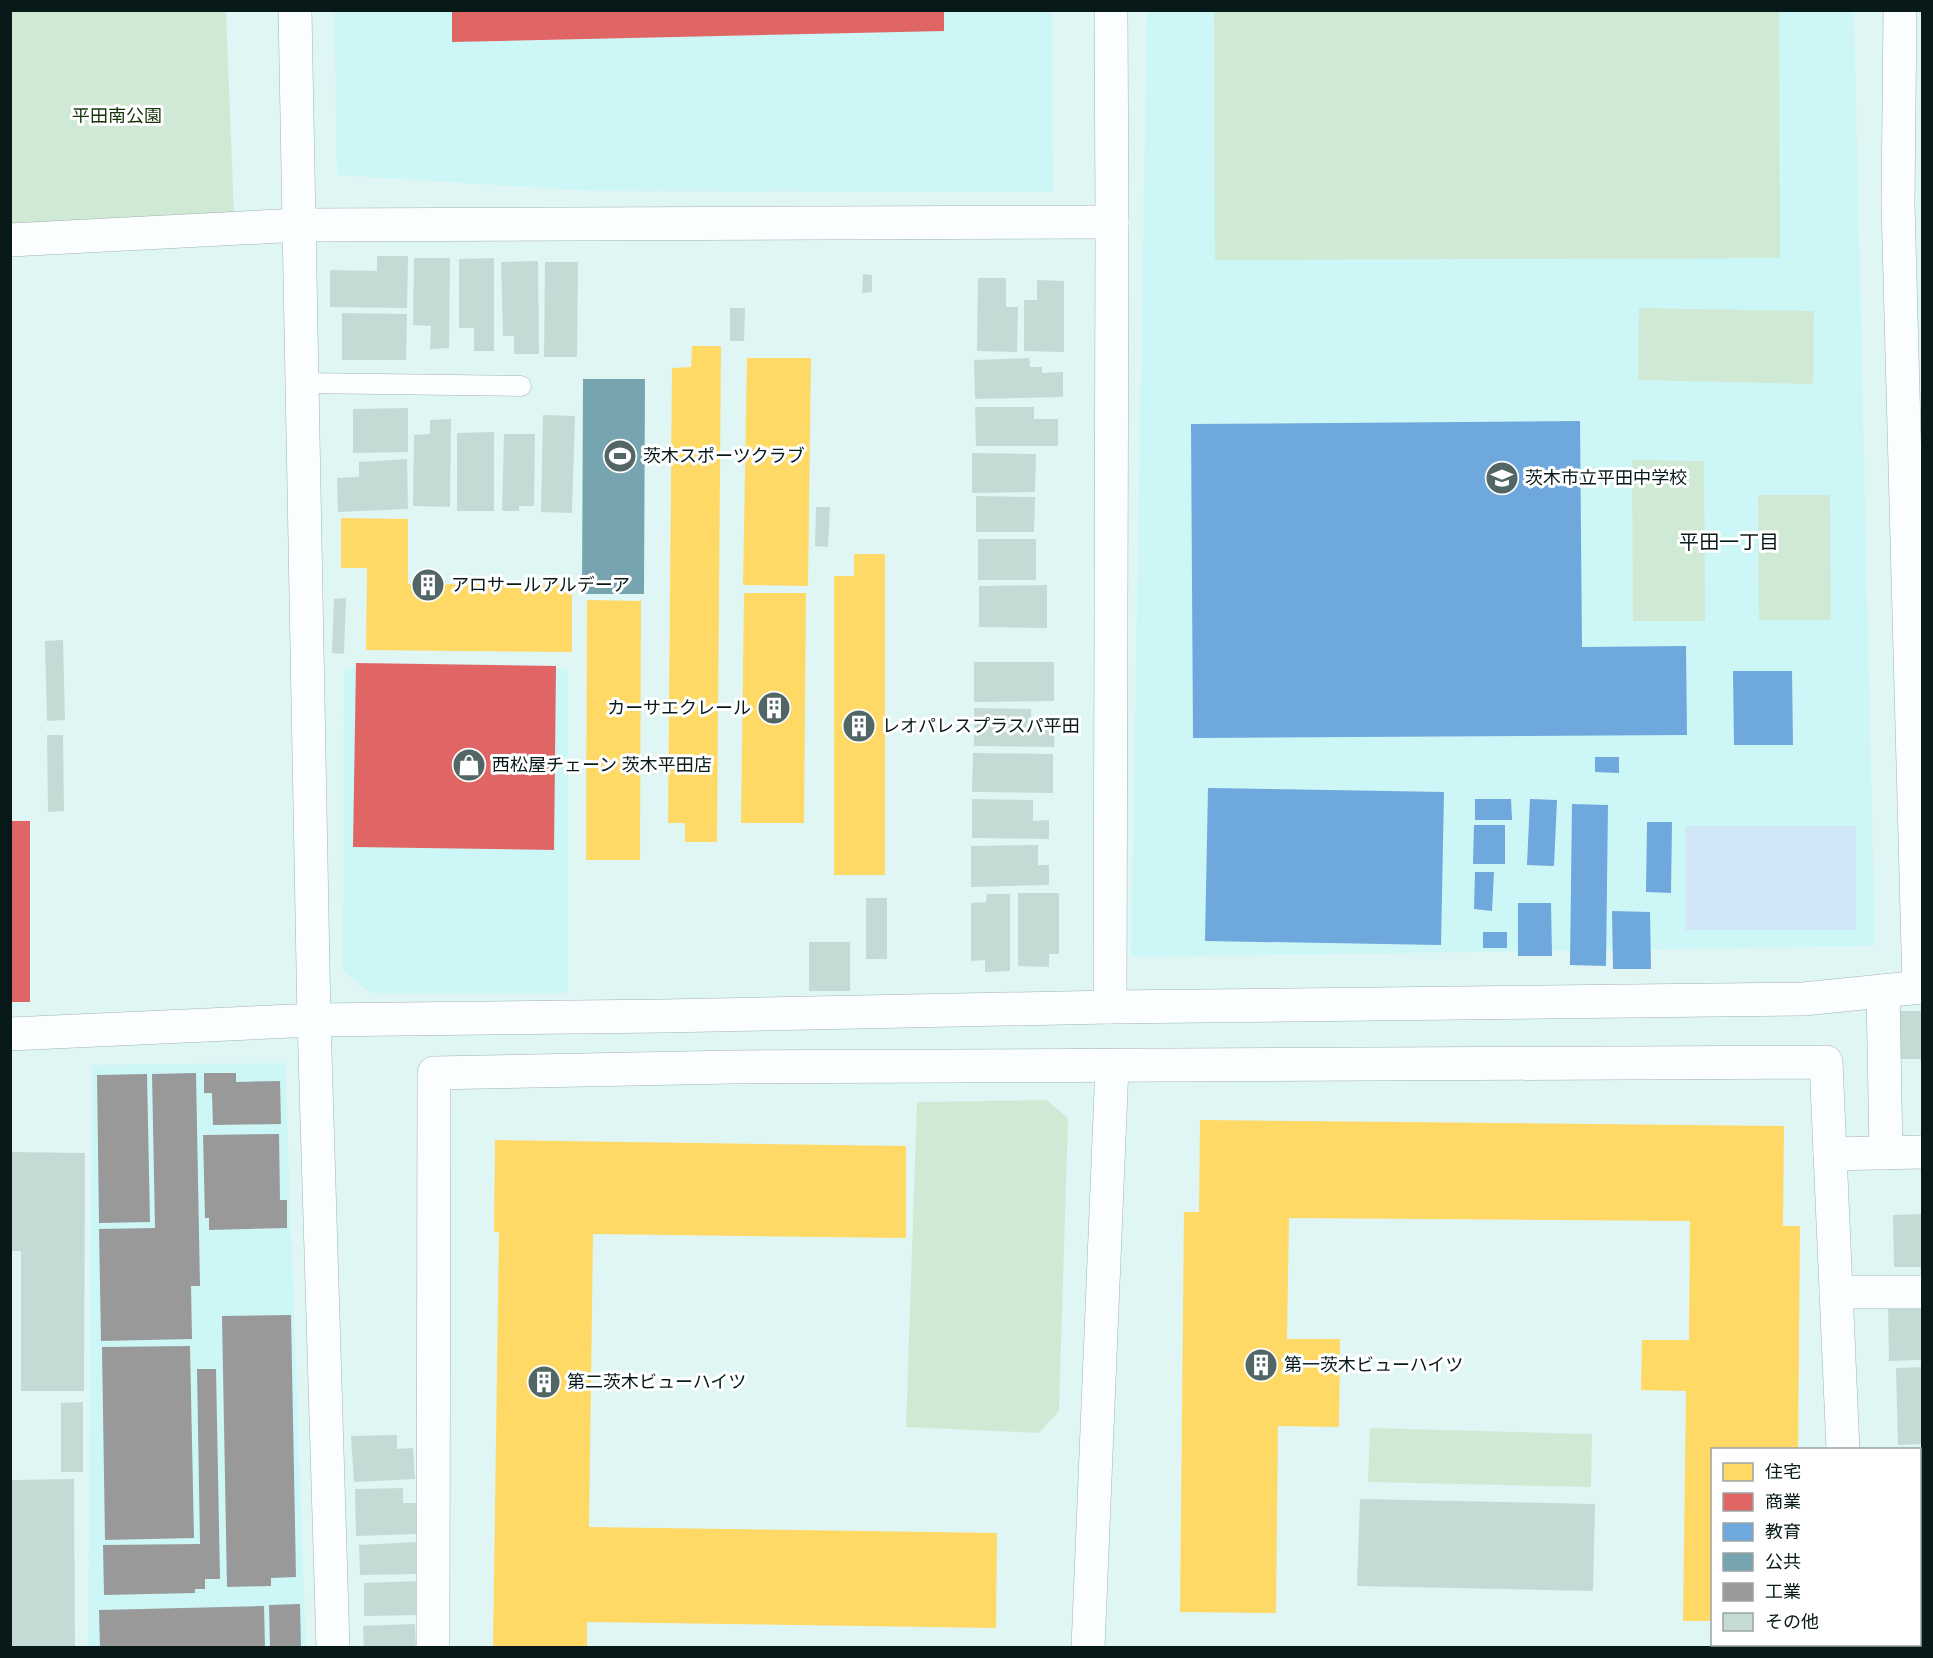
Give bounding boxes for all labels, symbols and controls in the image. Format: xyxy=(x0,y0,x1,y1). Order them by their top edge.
park label: 平田南公園 xyxy=(72,105,162,127)
sports icon: 茨木スポーツクラブ xyxy=(602,438,638,474)
place label: 茨木スポーツクラブ xyxy=(643,445,805,467)
school or university icon: 茨木市立平田中学校 xyxy=(1484,460,1520,496)
place label: 茨木市立平田中学校 xyxy=(1525,467,1687,489)
district label: 平田一丁目 xyxy=(1679,530,1779,554)
building icon: アロサールアルデーア xyxy=(410,567,446,603)
place label: アロサールアルデーア xyxy=(451,574,630,596)
building icon: カーサエクレール xyxy=(756,690,792,726)
place label: カーサエクレール xyxy=(607,697,751,719)
building icon: レオパレスプラスパ平田 xyxy=(841,708,877,744)
place label: レオパレスプラスパ平田 xyxy=(882,715,1080,737)
shop icon: 西松屋チェーン 茨木平田店 xyxy=(451,747,487,783)
place label: 西松屋チェーン 茨木平田店 xyxy=(492,754,712,776)
building icon: 第一茨木ビューハイツ xyxy=(1243,1347,1279,1383)
place label: 第一茨木ビューハイツ xyxy=(1284,1354,1463,1376)
building icon: 第二茨木ビューハイツ xyxy=(526,1364,562,1400)
place label: 第二茨木ビューハイツ xyxy=(567,1371,746,1393)
legend xyxy=(1711,1448,1921,1646)
text: 住宅 xyxy=(1765,1461,1801,1483)
text: 商業 xyxy=(1765,1491,1801,1513)
text: 教育 xyxy=(1765,1521,1801,1543)
text: 公共 xyxy=(1765,1551,1801,1573)
text: 工業 xyxy=(1765,1581,1801,1603)
text: その他 xyxy=(1765,1611,1819,1633)

